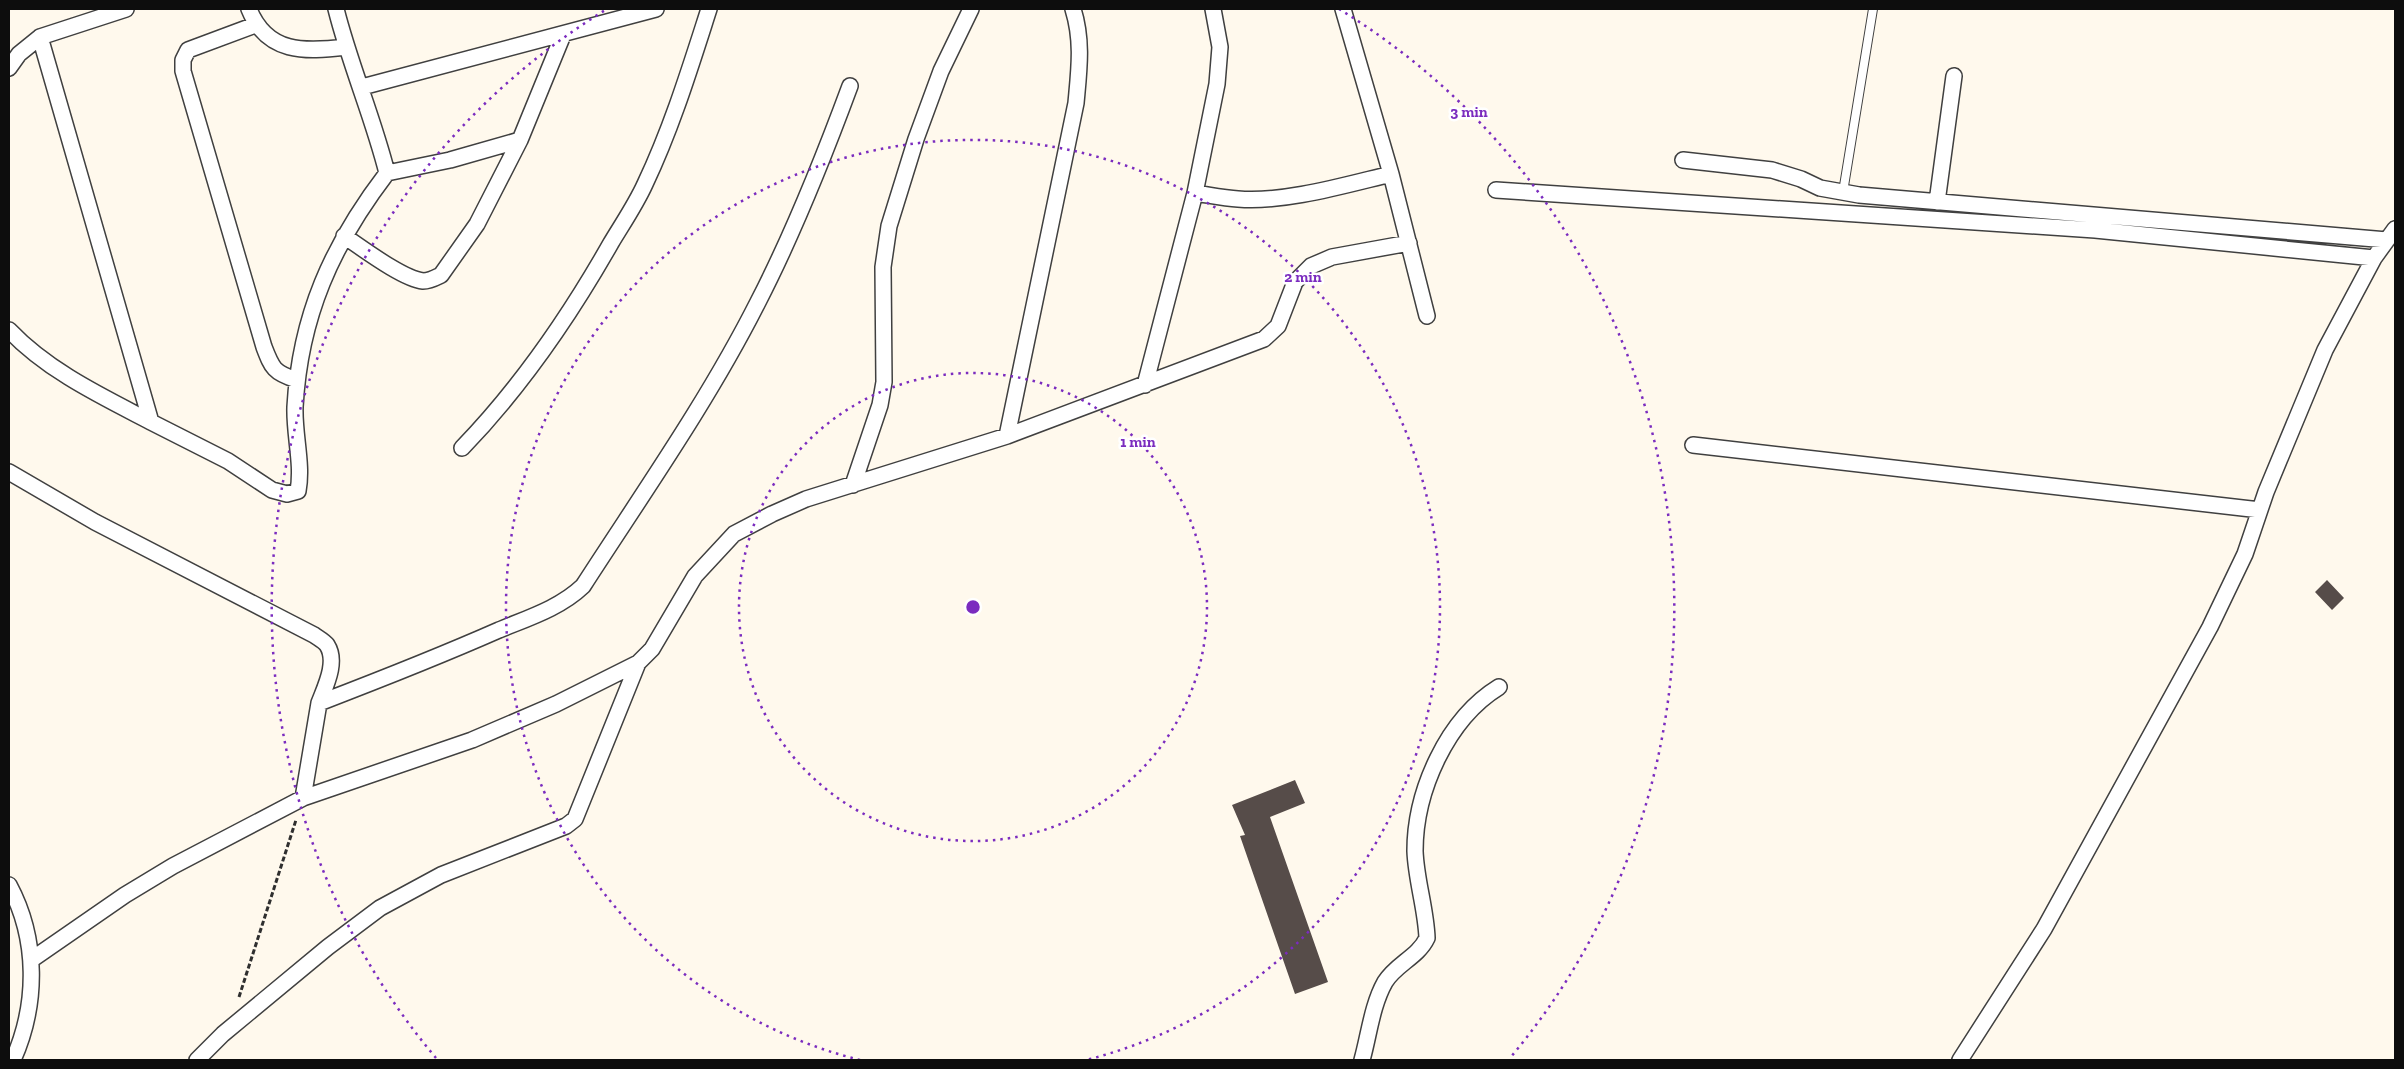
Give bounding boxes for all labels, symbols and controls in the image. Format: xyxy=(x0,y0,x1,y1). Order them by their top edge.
text: 3 min xyxy=(1450,103,1488,121)
text: 2 min xyxy=(1284,268,1322,286)
text: 1 min xyxy=(1120,433,1156,451)
centre of rings xyxy=(964,598,982,616)

